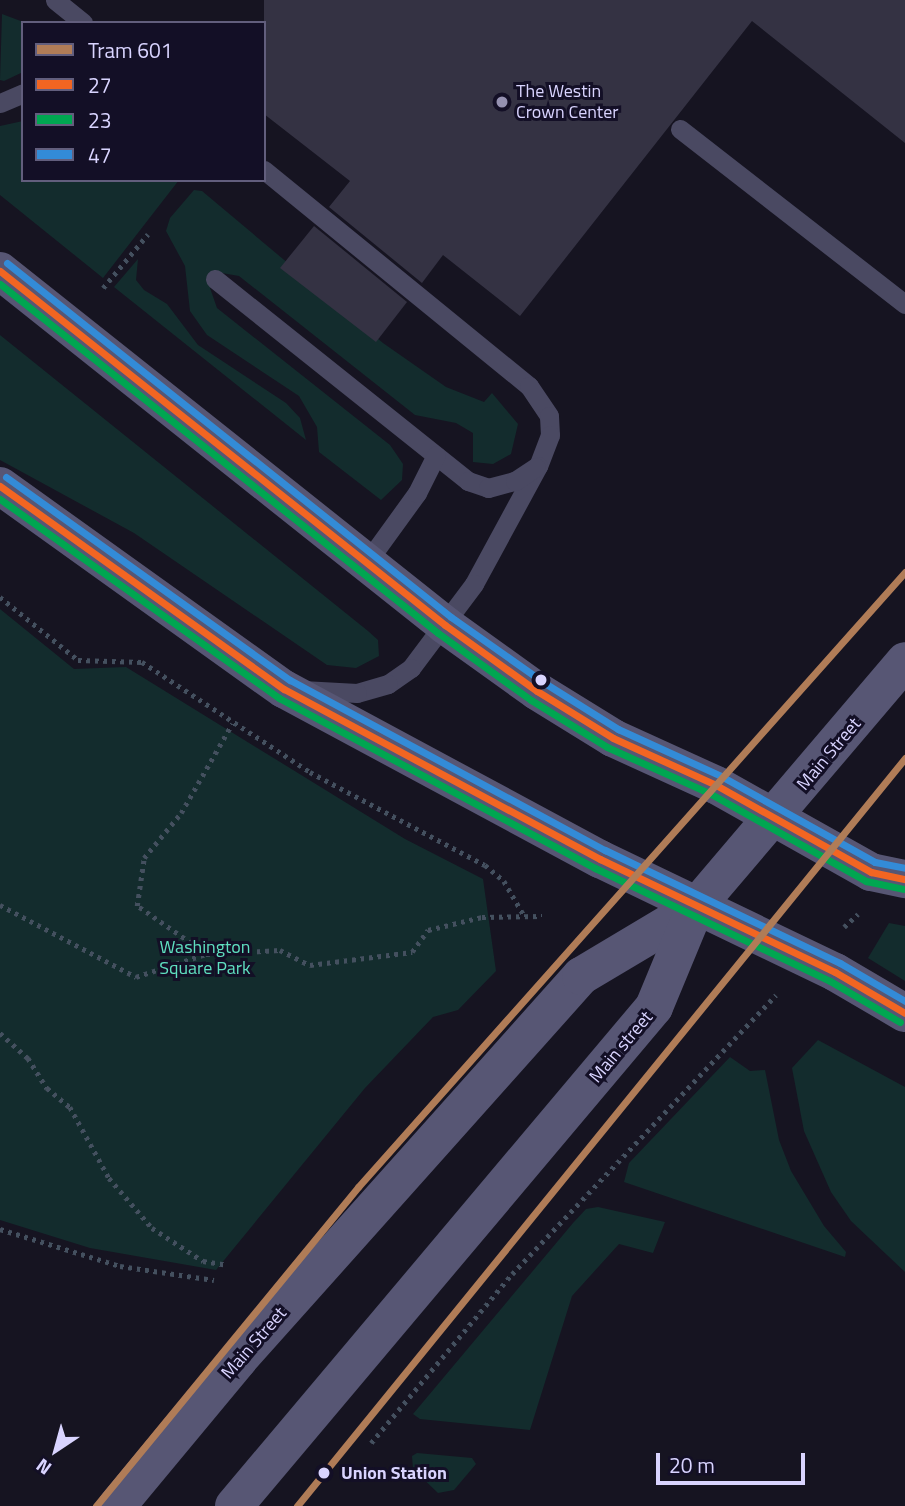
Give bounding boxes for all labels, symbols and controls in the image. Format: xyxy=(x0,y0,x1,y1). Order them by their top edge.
legend xyxy=(21,21,266,182)
text: Tram 601 xyxy=(88,34,172,66)
text: 27 xyxy=(88,69,112,101)
place label: The Westin Crown Center xyxy=(516,81,618,124)
marker: The Westin Crown Center xyxy=(494,94,510,110)
text: 23 xyxy=(88,104,112,136)
text: 47 xyxy=(88,139,112,171)
unlabelled marker xyxy=(534,673,548,687)
street label: Main Street xyxy=(792,713,866,795)
park label: Washington Square Park xyxy=(159,937,251,979)
street label: Main street xyxy=(585,1007,657,1087)
street label: Main Street xyxy=(217,1303,291,1383)
north arrow xyxy=(21,1415,91,1485)
scale bar xyxy=(660,1440,809,1484)
text: 20 m xyxy=(669,1449,715,1481)
text: N xyxy=(30,1452,57,1483)
marker: Union Station xyxy=(313,1462,335,1484)
place label: Union Station xyxy=(341,1462,447,1484)

